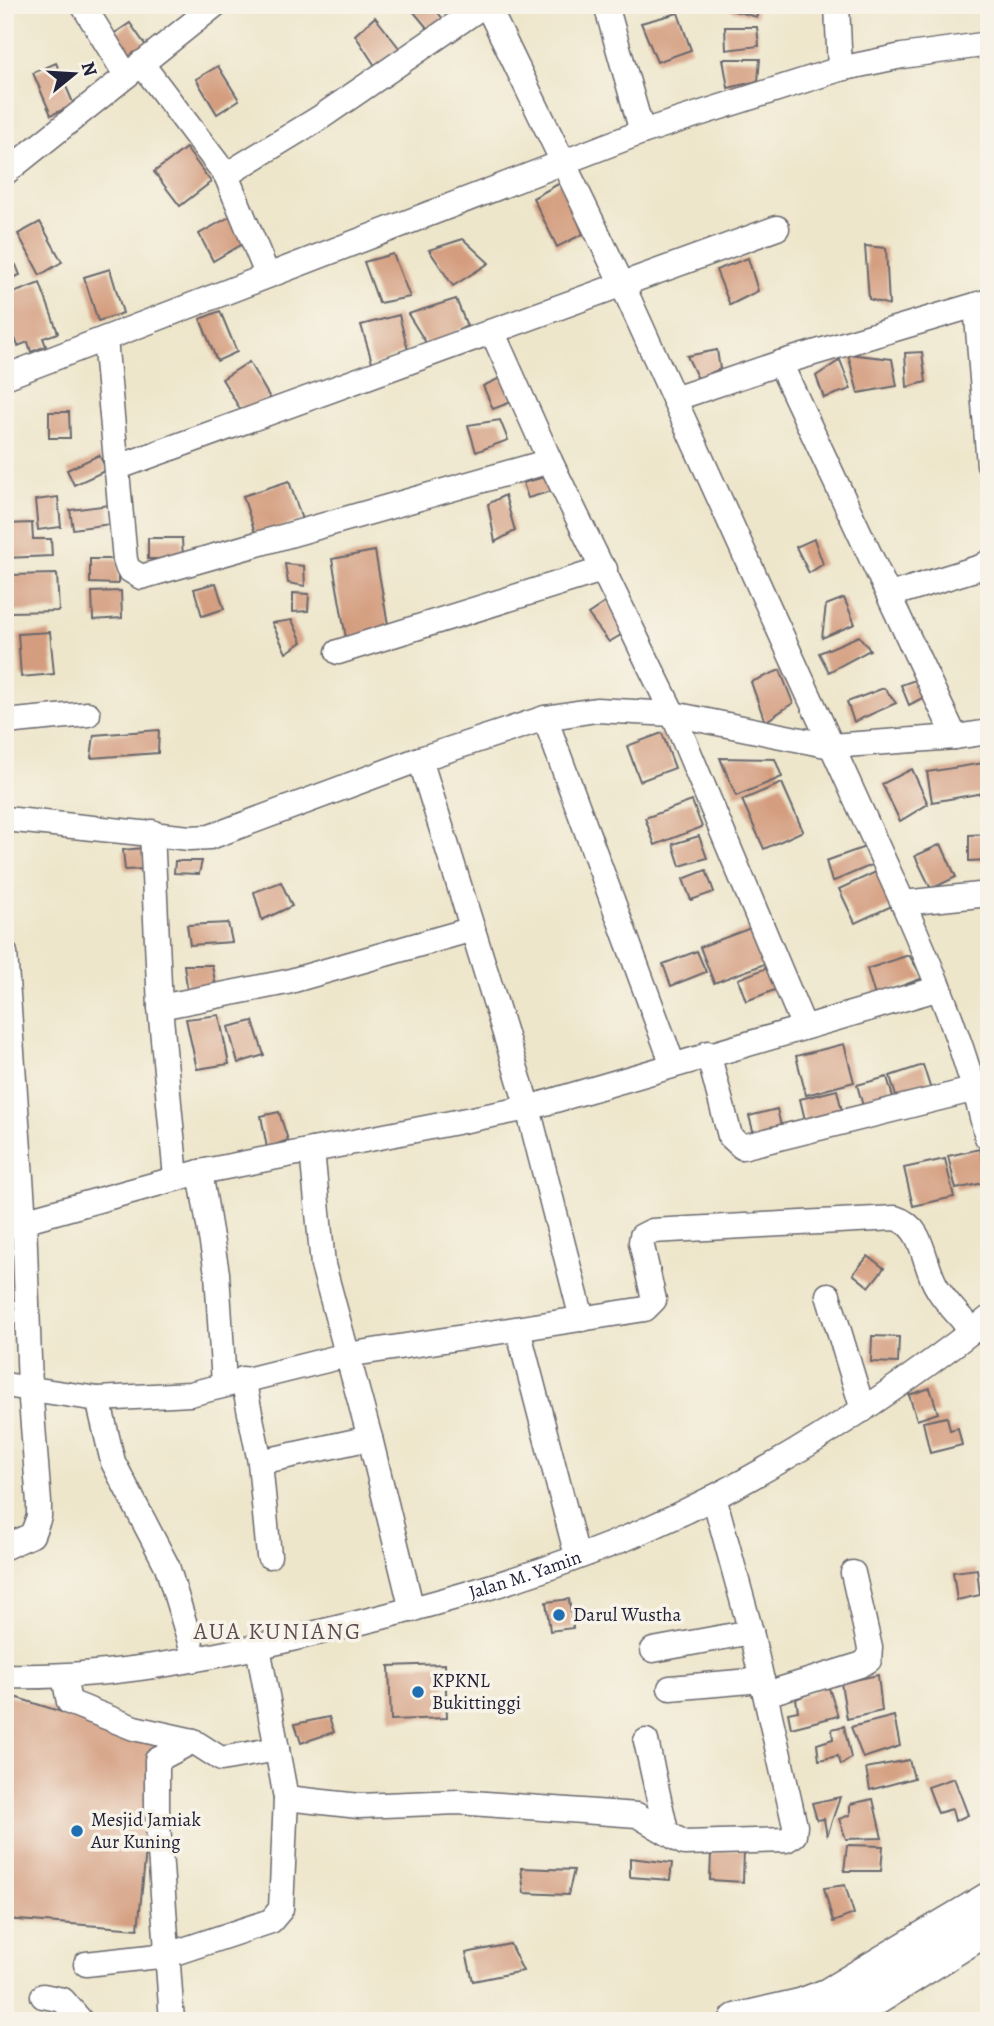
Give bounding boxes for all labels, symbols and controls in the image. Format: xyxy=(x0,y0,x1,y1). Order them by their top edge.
north arrow xyxy=(38,38,108,108)
text: N xyxy=(75,58,104,80)
street label: Jalan M. Yamin xyxy=(466,1544,585,1606)
place label: Darul Wustha xyxy=(573,1602,681,1628)
marker: Darul Wustha xyxy=(551,1607,567,1623)
district label: AUA KUNIANG xyxy=(193,1616,362,1647)
place label: KPKNL Bukittinggi xyxy=(432,1668,521,1716)
marker: KPKNL Bukittinggi xyxy=(410,1684,426,1700)
place label: Mesjid Jamiak Aur Kuning xyxy=(90,1807,201,1855)
marker: Mesjid Jamiak Aur Kuning xyxy=(69,1823,85,1839)

